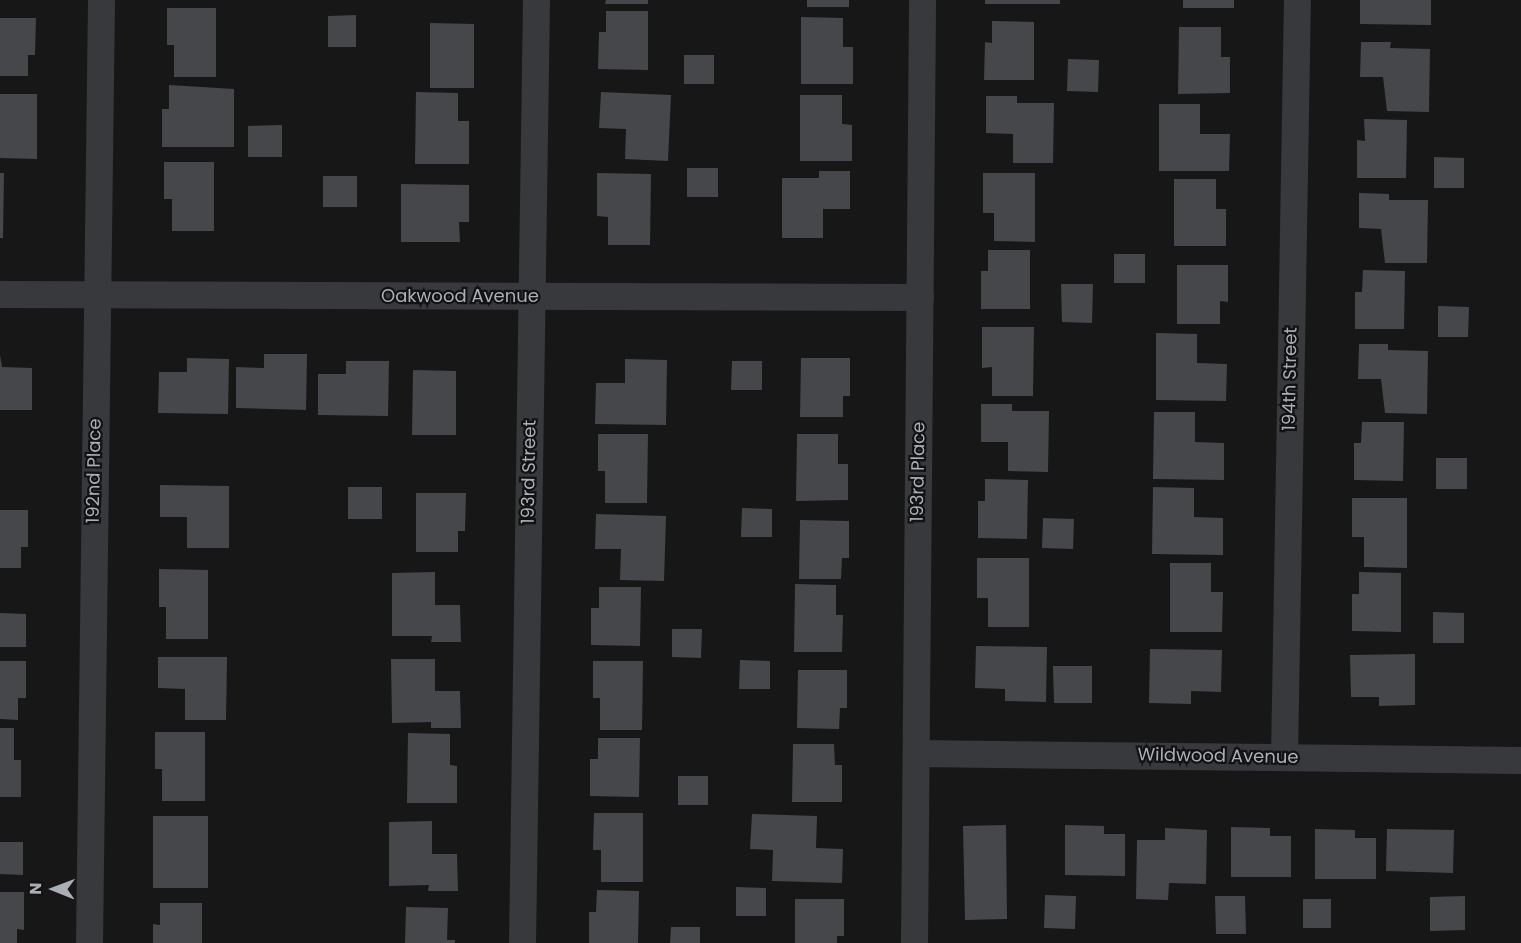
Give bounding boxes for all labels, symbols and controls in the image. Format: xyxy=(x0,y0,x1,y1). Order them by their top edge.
street label: Oakwood Avenue xyxy=(381,285,539,307)
street label: 194th Street xyxy=(1278,327,1302,431)
street label: 192nd Place xyxy=(82,418,106,524)
street label: 193rd Street xyxy=(517,420,541,524)
street label: 193rd Place xyxy=(906,422,930,522)
street label: Wildwood Avenue xyxy=(1137,744,1299,768)
north arrow xyxy=(24,859,84,919)
text: N xyxy=(24,882,47,895)

